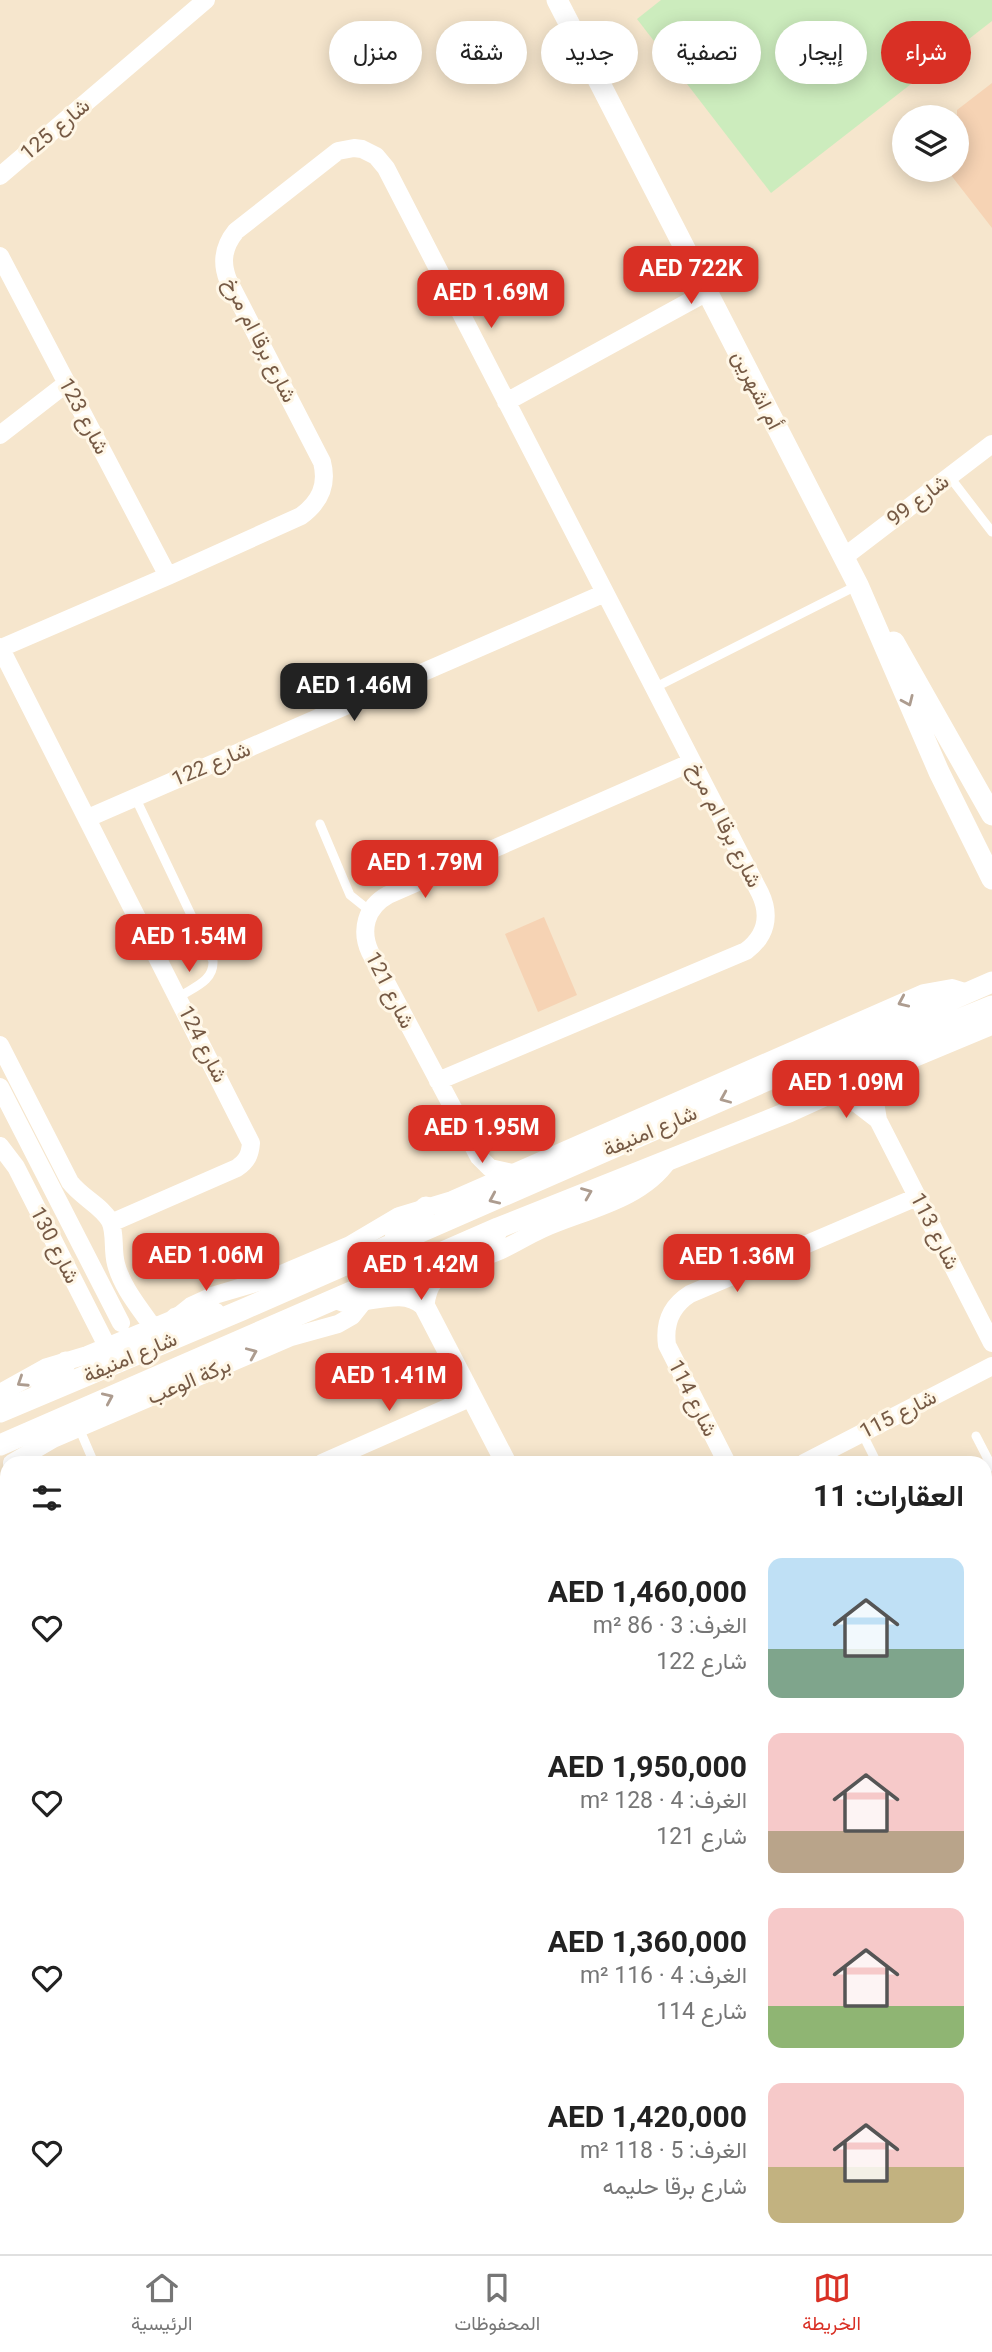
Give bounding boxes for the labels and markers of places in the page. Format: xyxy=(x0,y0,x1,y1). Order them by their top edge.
pin: AED 722K xyxy=(619,246,763,306)
pin: AED 1.69M xyxy=(411,270,571,330)
pin: AED 1.46M xyxy=(274,664,434,723)
pin: AED 1.79M xyxy=(345,841,505,900)
pin: AED 1.54M xyxy=(109,914,269,974)
pin: AED 1.09M xyxy=(766,1060,926,1120)
pin: AED 1.95M xyxy=(402,1106,562,1165)
pin: AED 1.06M xyxy=(126,1234,286,1293)
pin: AED 1.36M xyxy=(657,1234,817,1294)
pin: AED 1.42M xyxy=(341,1242,501,1302)
pin: AED 1.41M xyxy=(309,1354,469,1413)

